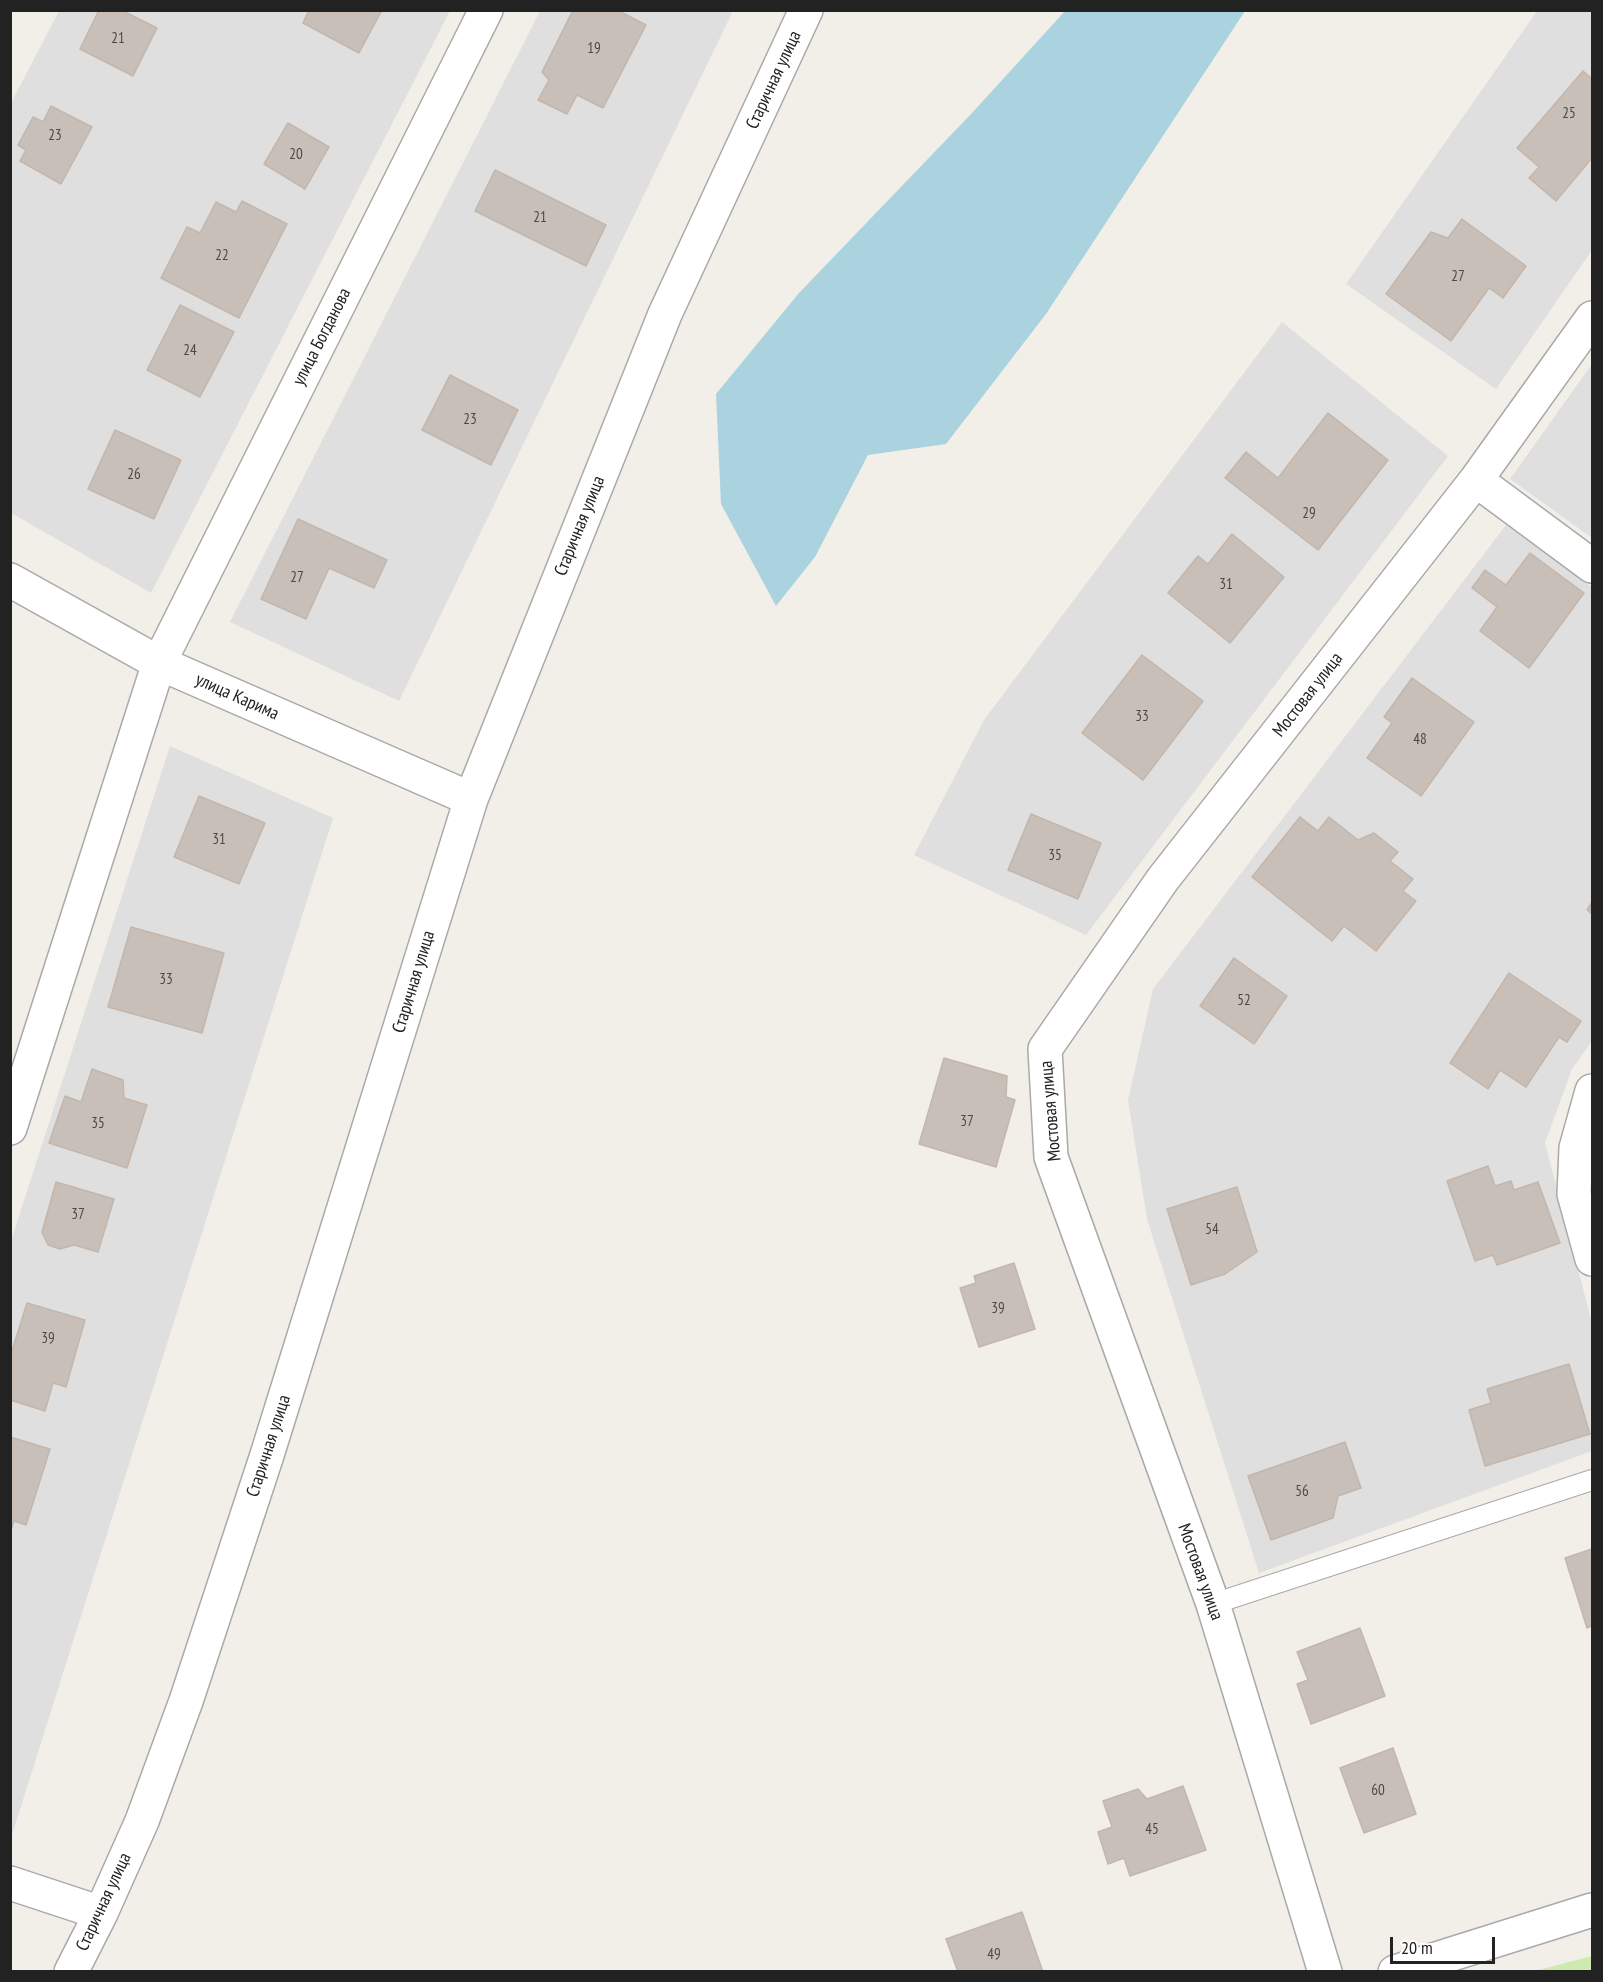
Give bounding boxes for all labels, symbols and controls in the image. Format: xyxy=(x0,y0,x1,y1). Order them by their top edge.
street label: Старичная улица xyxy=(742,27,806,133)
house number: 21 xyxy=(111,30,125,48)
house number: 19 xyxy=(587,40,601,58)
house number: 25 xyxy=(1562,105,1576,123)
house number: 23 xyxy=(48,127,62,145)
house number: 20 xyxy=(289,146,303,164)
house number: 21 xyxy=(533,209,547,227)
house number: 22 xyxy=(215,247,229,265)
house number: 27 xyxy=(1451,268,1465,286)
street label: улица Богданова xyxy=(288,285,356,389)
house number: 24 xyxy=(183,342,197,360)
house number: 23 xyxy=(463,411,477,429)
house number: 26 xyxy=(127,466,141,484)
street label: Старичная улица xyxy=(550,473,610,579)
house number: 29 xyxy=(1302,505,1316,523)
house number: 27 xyxy=(290,569,304,587)
house number: 31 xyxy=(1219,576,1233,594)
street label: Мостовая улица xyxy=(1268,649,1348,741)
street label: улица Карима xyxy=(192,669,282,725)
house number: 33 xyxy=(1135,708,1149,726)
house number: 48 xyxy=(1413,731,1427,749)
house number: 31 xyxy=(212,831,226,849)
house number: 35 xyxy=(1048,847,1062,865)
street label: Старичная улица xyxy=(388,928,440,1036)
house number: 33 xyxy=(159,971,173,989)
house number: 52 xyxy=(1237,992,1251,1010)
street label: Мостовая улица xyxy=(1036,1060,1066,1162)
house number: 37 xyxy=(960,1113,974,1131)
house number: 35 xyxy=(91,1115,105,1133)
house number: 37 xyxy=(71,1206,85,1224)
house number: 54 xyxy=(1205,1221,1219,1239)
house number: 39 xyxy=(991,1300,1005,1318)
house number: 39 xyxy=(41,1330,55,1348)
street label: Старичная улица xyxy=(242,1392,296,1500)
house number: 56 xyxy=(1295,1483,1309,1501)
street label: Мостовая улица xyxy=(1173,1521,1227,1623)
house number: 60 xyxy=(1371,1782,1385,1800)
house number: 45 xyxy=(1145,1821,1159,1839)
street label: Старичная улица xyxy=(72,1849,136,1955)
scale bar xyxy=(1393,1925,1498,1963)
text: 20 m xyxy=(1401,1936,1433,1959)
house number: 49 xyxy=(987,1946,1001,1964)

